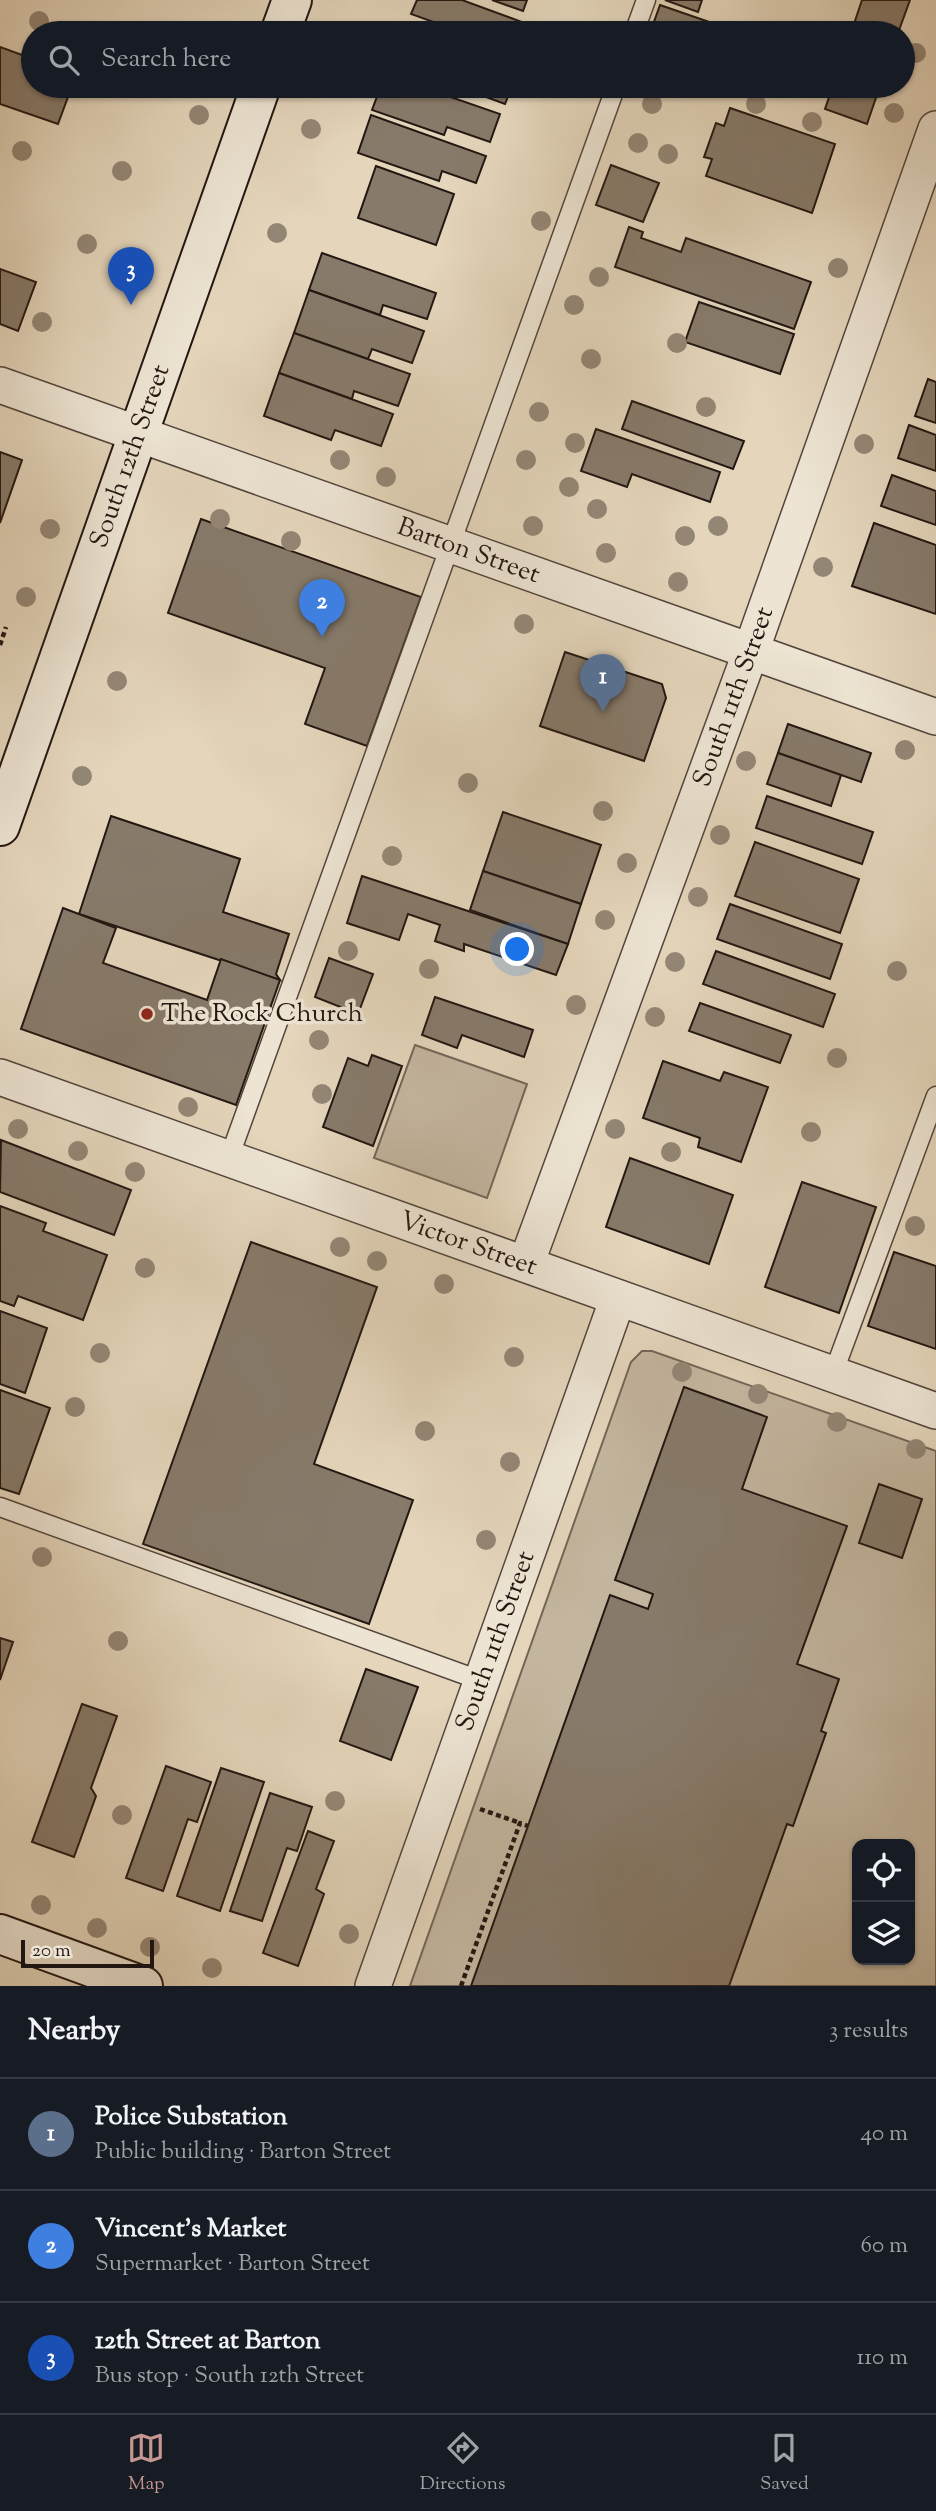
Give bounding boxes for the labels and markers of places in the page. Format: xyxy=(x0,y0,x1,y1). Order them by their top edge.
pin: 3 xyxy=(108,247,154,305)
pin: 2 xyxy=(299,579,345,637)
pin: 1 xyxy=(580,654,626,712)
place label: The Rock Church xyxy=(161,996,363,1033)
marker: The Rock Church xyxy=(139,1006,155,1022)

